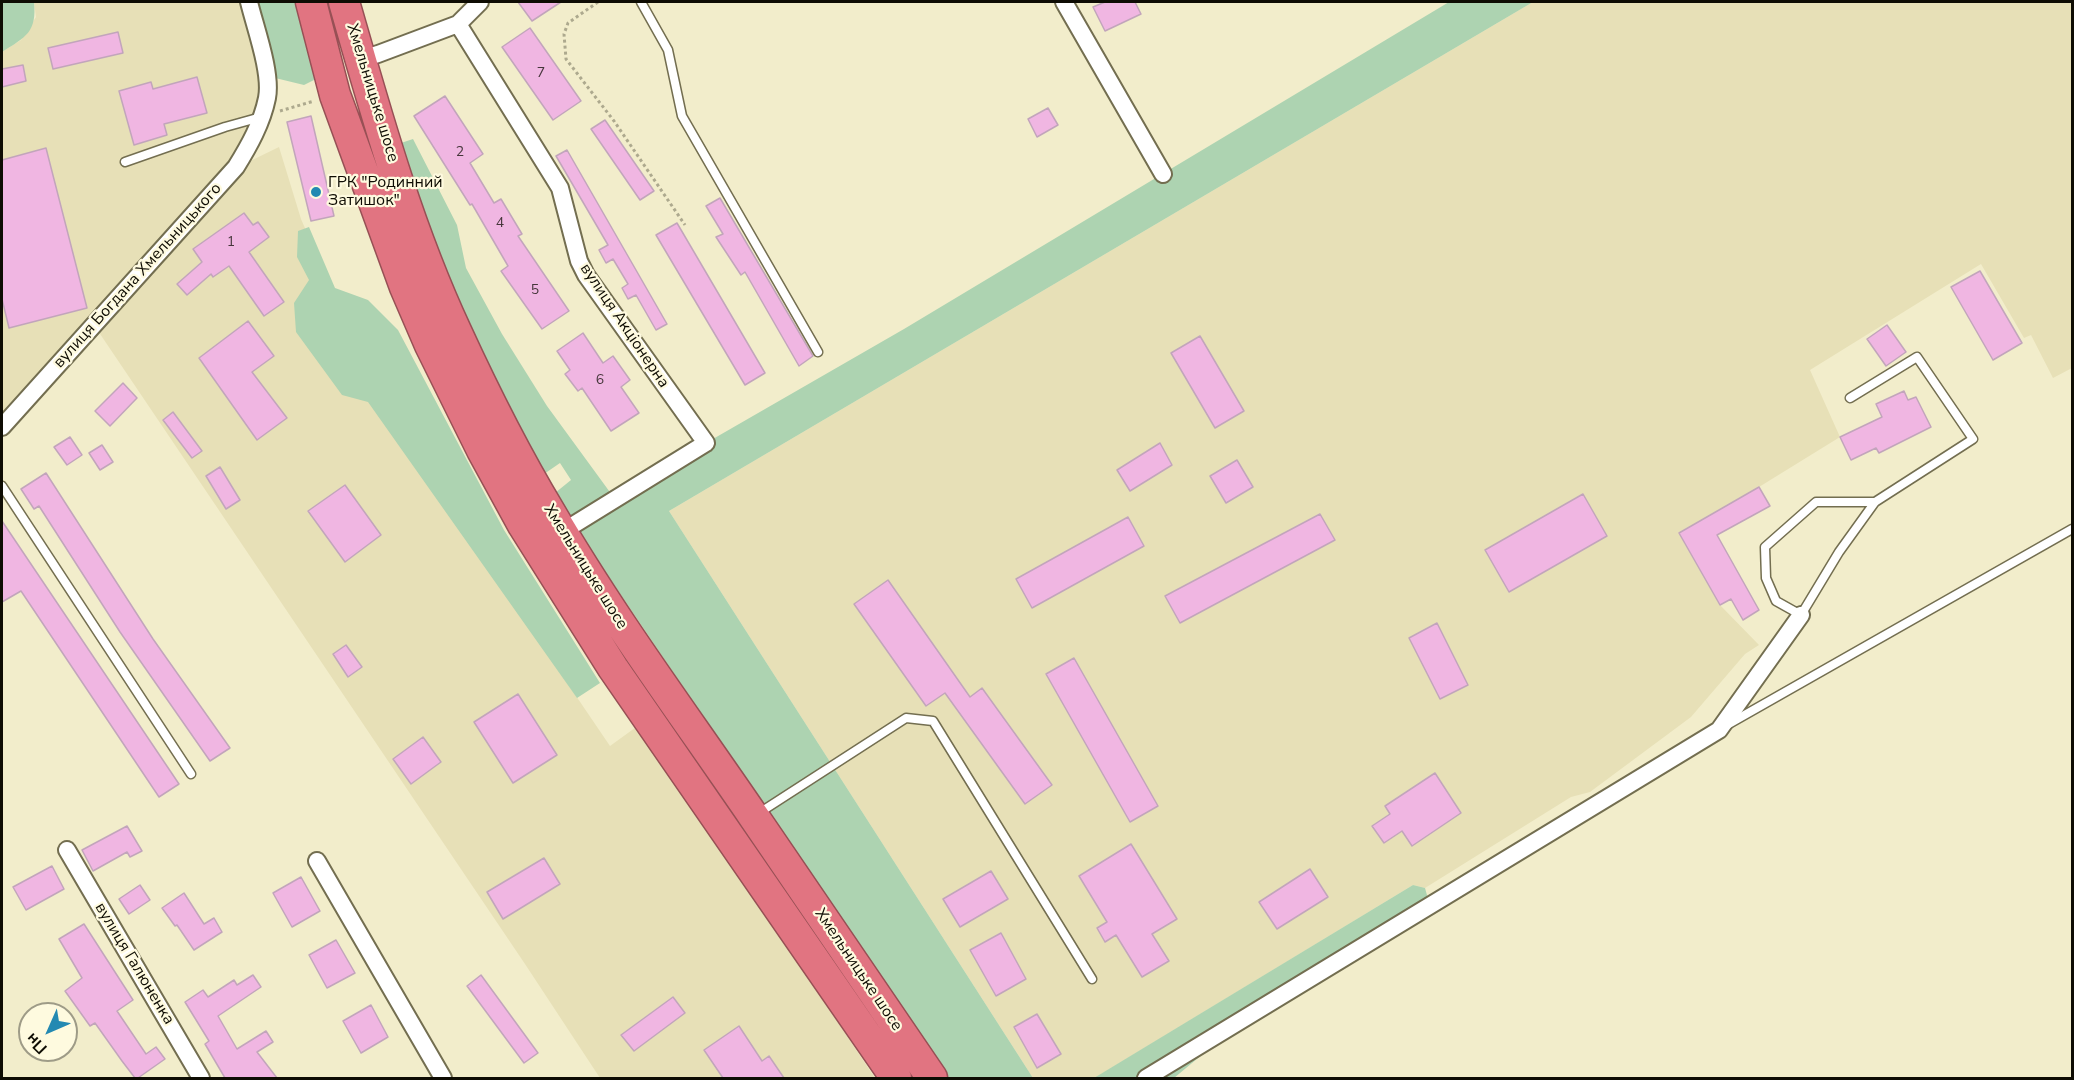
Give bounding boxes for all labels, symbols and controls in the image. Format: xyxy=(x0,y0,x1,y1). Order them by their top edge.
street label: Хмельницьке шосе xyxy=(342,22,402,164)
house number: 7 xyxy=(537,66,545,82)
house number: 2 xyxy=(456,145,464,161)
place label: ГРК "Родинний Затишок" xyxy=(328,173,443,211)
street label: вулиця Богдана Хмельницького xyxy=(50,180,226,372)
marker: ГРК "Родинний Затишок" xyxy=(309,185,323,199)
house number: 4 xyxy=(496,216,504,232)
house number: 1 xyxy=(227,235,235,251)
street label: вулиця Акціонерна xyxy=(575,260,673,392)
house number: 5 xyxy=(531,283,539,299)
house number: 6 xyxy=(596,373,604,389)
street label: Хмельницьке шосе xyxy=(539,501,631,633)
street label: вулиця Галюненка xyxy=(90,900,178,1028)
street label: Хмельницьке шосе xyxy=(810,905,906,1035)
north arrow xyxy=(18,1002,78,1062)
text: Пн xyxy=(21,1028,52,1059)

